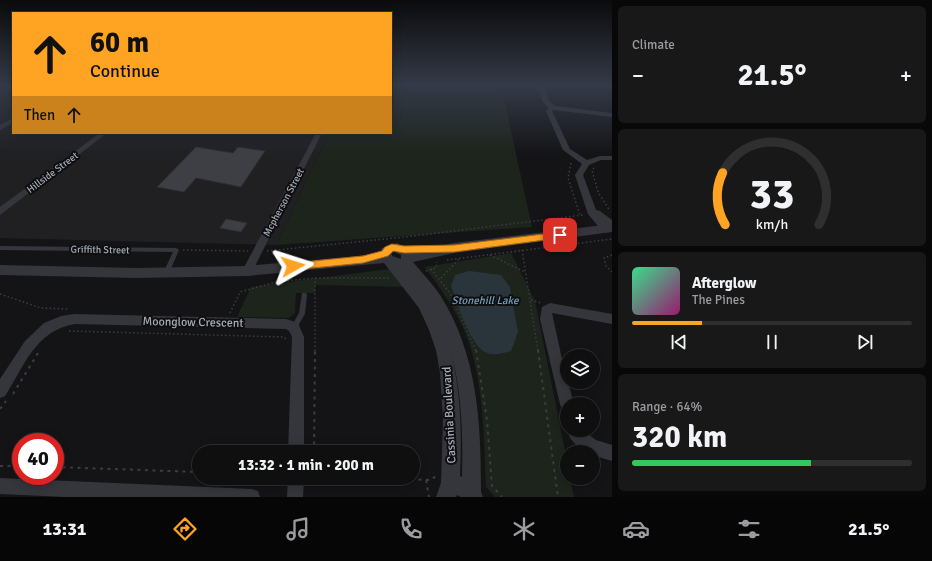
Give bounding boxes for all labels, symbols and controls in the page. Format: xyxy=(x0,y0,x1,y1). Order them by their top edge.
text: 60 m xyxy=(90,26,149,60)
icon: ahead xyxy=(24,28,76,80)
text: Climate xyxy=(632,37,675,53)
text: 21.5° xyxy=(737,57,807,94)
text: Continue xyxy=(90,60,160,82)
text: − xyxy=(632,62,644,89)
text: + xyxy=(900,62,912,89)
icon: ahead xyxy=(63,104,85,126)
text: Then xyxy=(24,106,55,124)
street label: Hillside Street xyxy=(25,149,81,196)
street label: Mcpherson Street xyxy=(261,166,307,239)
text: 33 xyxy=(750,169,794,220)
text: km/h xyxy=(756,216,788,233)
pin xyxy=(543,218,577,252)
icon: arrive xyxy=(549,224,571,246)
street label: Griffith Street xyxy=(70,243,130,257)
position arrow xyxy=(272,245,314,287)
text: Afterglow xyxy=(692,274,756,292)
text: The Pines xyxy=(692,292,745,308)
water label: Stonehill Lake xyxy=(452,294,519,307)
street label: Moonglow Crescent xyxy=(142,314,244,331)
icon: previous xyxy=(668,331,690,353)
icon: pause xyxy=(761,331,783,353)
icon: next xyxy=(854,331,876,353)
map controls xyxy=(560,349,600,485)
button: layers xyxy=(560,349,600,389)
street label: Cassinia Boulevard xyxy=(439,366,460,464)
button: + xyxy=(560,397,600,437)
text: Range · 64% xyxy=(632,399,702,415)
text: 320 km xyxy=(632,419,727,456)
speed limit sign: 40 xyxy=(12,433,64,485)
button: − xyxy=(560,445,600,485)
text: 13:32 · 1 min · 200 m xyxy=(238,456,374,474)
icon: directions xyxy=(171,515,199,543)
icon: music xyxy=(284,515,312,543)
icon: phone xyxy=(397,515,425,543)
icon: climate xyxy=(510,515,538,543)
icon: car xyxy=(622,515,650,543)
icon: filters xyxy=(735,515,763,543)
text: 13:31 xyxy=(42,518,87,540)
text: 21.5° xyxy=(848,518,890,540)

